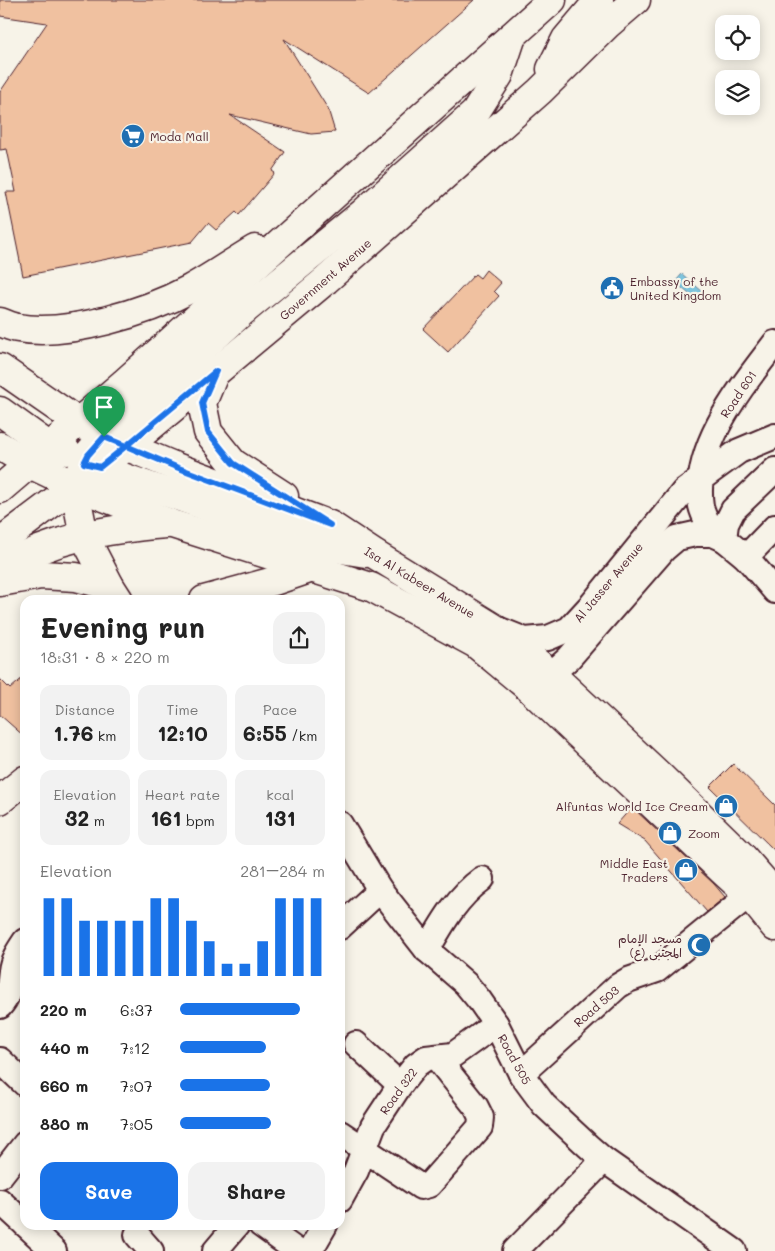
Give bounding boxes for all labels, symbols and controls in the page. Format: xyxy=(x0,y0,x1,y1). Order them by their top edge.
map controls xyxy=(715,15,760,115)
button: locate xyxy=(715,15,760,60)
button: layers xyxy=(715,70,760,115)
supermarket icon: Moda Mall xyxy=(120,123,146,149)
place label: Moda Mall xyxy=(150,128,209,144)
street label: Government Avenue xyxy=(276,235,374,323)
place label: Embassy of the United Kingdom xyxy=(630,273,721,303)
public building icon: Embassy of the United Kingdom xyxy=(599,275,625,301)
street label: Road 601 xyxy=(716,367,760,421)
pin xyxy=(83,386,125,437)
icon: arrive xyxy=(90,393,118,421)
street label: Al Jasser Avenue xyxy=(570,539,646,625)
street label: Isa Al Kabeer Avenue xyxy=(362,543,478,621)
text: Evening run xyxy=(40,609,205,645)
button: share xyxy=(273,612,325,664)
text: 18:31 · 8 × 220 m xyxy=(40,646,170,667)
text: Distance xyxy=(55,700,115,719)
text: Time xyxy=(167,700,198,719)
text: Pace xyxy=(263,700,297,719)
text: 1.76 xyxy=(53,719,93,746)
text: 12:10 xyxy=(157,719,208,746)
text: 6:55 xyxy=(243,719,287,746)
text: km xyxy=(93,726,116,745)
text: /km xyxy=(287,726,317,745)
text: Elevation xyxy=(53,785,116,804)
text: Heart rate xyxy=(145,785,220,804)
text: kcal xyxy=(266,785,294,804)
shop icon: Alfuntas World Ice Cream xyxy=(713,793,739,819)
place label: Alfuntas World Ice Cream xyxy=(556,798,708,814)
text: 32 xyxy=(65,804,89,831)
text: 161 xyxy=(150,804,182,831)
text: 131 xyxy=(265,804,296,831)
text: m xyxy=(89,811,105,830)
text: bpm xyxy=(182,811,215,830)
shop icon: Zoom xyxy=(657,820,683,846)
place label: Zoom xyxy=(688,825,720,841)
place label: Middle East Traders xyxy=(600,855,668,885)
shop icon: Middle East Traders xyxy=(673,857,699,883)
text: Elevation xyxy=(40,860,112,881)
text: 281–284 m xyxy=(240,860,325,881)
place label: مسجد الإمام المجتبى (ع) xyxy=(618,930,682,962)
mosque icon: مسجد الإمام المجتبى (ع) xyxy=(686,932,712,958)
street label: Road 503 xyxy=(570,982,622,1030)
text: 220 m xyxy=(40,999,87,1020)
text: 6:37 xyxy=(120,999,153,1020)
street label: Road 505 xyxy=(495,1031,535,1087)
text: 440 m xyxy=(40,1037,89,1058)
text: 7:12 xyxy=(120,1037,150,1058)
street label: Road 322 xyxy=(376,1064,420,1118)
text: 660 m xyxy=(40,1075,88,1096)
text: 7:07 xyxy=(120,1075,153,1096)
text: 880 m xyxy=(40,1113,89,1134)
text: 7:05 xyxy=(120,1113,153,1134)
button: Save xyxy=(40,1162,178,1220)
button: Share xyxy=(188,1162,325,1220)

